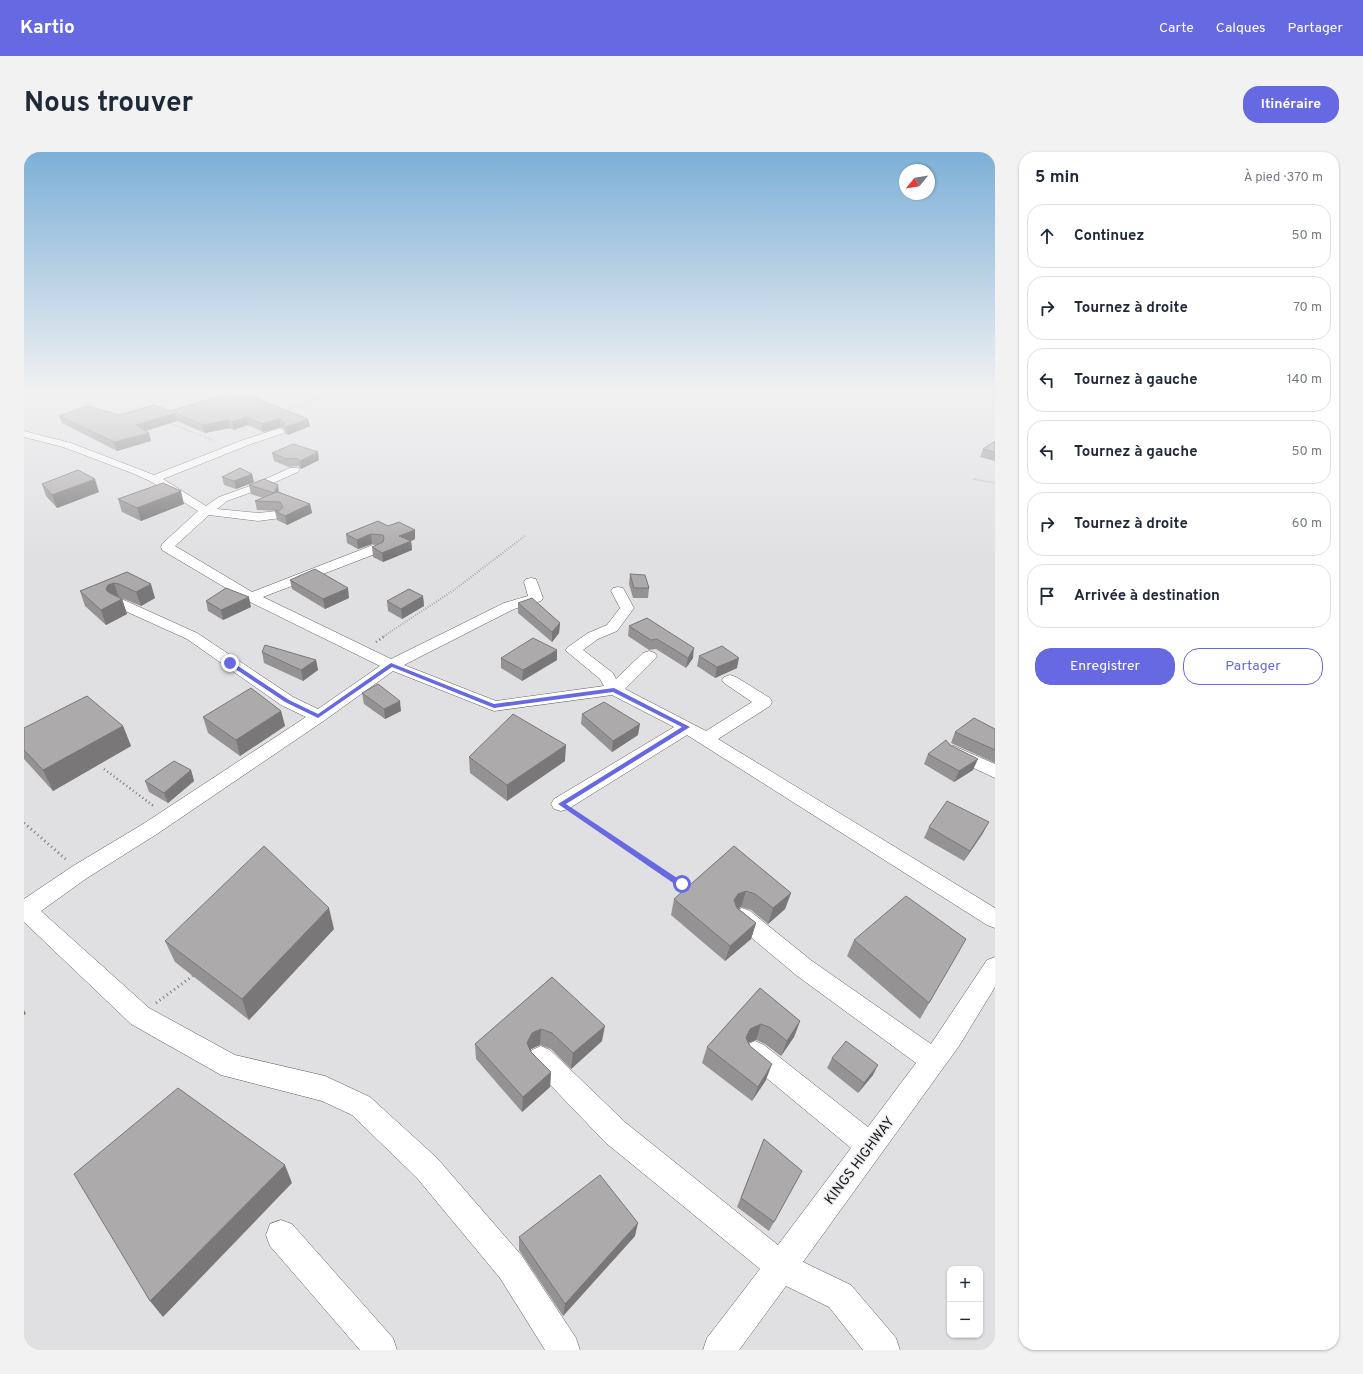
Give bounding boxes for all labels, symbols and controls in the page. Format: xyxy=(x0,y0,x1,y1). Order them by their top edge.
text: Kartio xyxy=(20,16,75,40)
text: Carte xyxy=(1159,20,1194,37)
text: Calques xyxy=(1216,20,1266,37)
text: Partager xyxy=(1288,20,1343,37)
text: Nous trouver xyxy=(24,86,193,122)
button: Itinéraire xyxy=(1243,86,1339,123)
north arrow xyxy=(899,164,935,200)
text: 5 min xyxy=(1035,167,1079,189)
text: À pied · 370 m xyxy=(1244,170,1323,186)
icon: ahead xyxy=(1036,225,1058,247)
text: Continuez xyxy=(1074,227,1144,246)
text: 50 m xyxy=(1292,228,1322,244)
icon: right xyxy=(1036,297,1058,319)
text: Tournez à droite xyxy=(1074,299,1188,318)
text: 70 m xyxy=(1293,300,1322,316)
icon: left xyxy=(1036,369,1058,391)
text: Tournez à gauche xyxy=(1074,371,1198,390)
text: 140 m xyxy=(1287,372,1322,388)
icon: left xyxy=(1036,441,1058,463)
text: Tournez à gauche xyxy=(1074,443,1198,462)
text: 50 m xyxy=(1292,444,1322,460)
icon: right xyxy=(1036,513,1058,535)
text: Tournez à droite xyxy=(1074,515,1188,534)
text: 60 m xyxy=(1292,516,1322,532)
icon: arrive xyxy=(1036,585,1058,607)
text: Arrivée à destination xyxy=(1074,587,1220,606)
button: Enregistrer xyxy=(1035,648,1175,685)
button: Partager xyxy=(1183,648,1323,685)
route end xyxy=(221,654,239,672)
route start xyxy=(673,875,691,893)
street label: KINGS HIGHWAY xyxy=(821,1114,899,1208)
map controls xyxy=(947,1266,983,1338)
button: + xyxy=(947,1266,983,1302)
button: − xyxy=(947,1302,983,1338)

